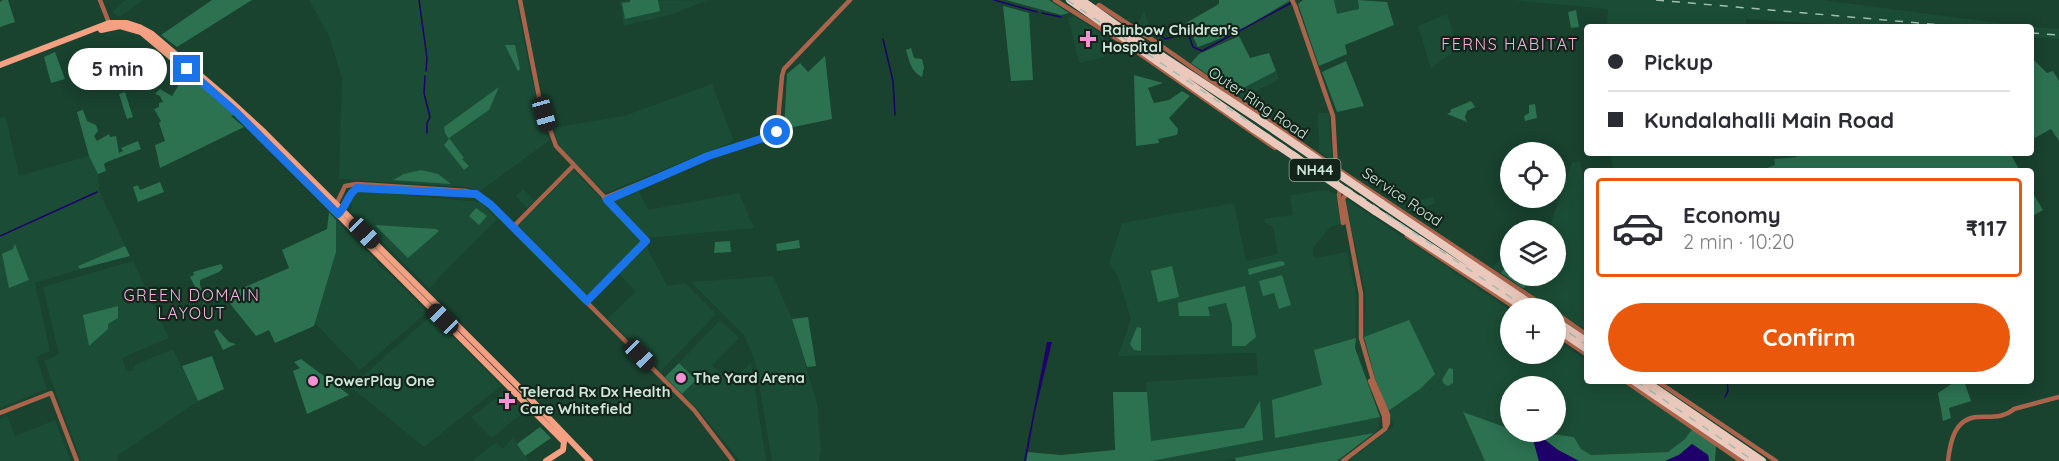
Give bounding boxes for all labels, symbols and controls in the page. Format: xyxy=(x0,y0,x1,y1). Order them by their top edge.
place label: Rainbow Children's Hospital xyxy=(1102,20,1238,56)
marker: Rainbow Children's Hospital xyxy=(1079,30,1097,48)
district label: FERNS HABITAT xyxy=(1441,34,1579,54)
callout: 5 min xyxy=(67,48,166,90)
text: Pickup xyxy=(1644,48,1713,76)
route end xyxy=(173,55,200,82)
text: 5 min xyxy=(91,56,144,81)
street label: Outer Ring Road xyxy=(1205,62,1312,143)
car xyxy=(530,94,558,134)
text: Kundalahalli Main Road xyxy=(1644,106,1894,134)
route start xyxy=(763,118,790,145)
map controls xyxy=(1500,142,1566,442)
button: locate xyxy=(1500,142,1566,208)
road number: NH44 xyxy=(1290,159,1340,181)
street label: Service Road xyxy=(1359,163,1446,230)
icon: car xyxy=(1611,201,1665,255)
text: Economy xyxy=(1683,201,1781,229)
car xyxy=(345,214,383,252)
text: ₹117 xyxy=(1966,214,2007,242)
button: layers xyxy=(1500,220,1566,286)
text: 2 min · 10:20 xyxy=(1683,229,1794,254)
district label: GREEN DOMAIN LAYOUT xyxy=(123,285,261,323)
button: + xyxy=(1500,298,1566,364)
car xyxy=(424,300,462,338)
button: Confirm xyxy=(1608,303,2010,372)
car xyxy=(621,336,659,374)
place label: The Yard Arena xyxy=(693,368,805,387)
place label: PowerPlay One xyxy=(325,371,435,390)
marker: The Yard Arena xyxy=(674,371,688,385)
marker: PowerPlay One xyxy=(306,374,320,388)
button: − xyxy=(1500,376,1566,442)
place label: Telerad Rx Dx Health Care Whitefield xyxy=(520,382,671,418)
marker: Telerad Rx Dx Health Care Whitefield xyxy=(498,392,516,410)

